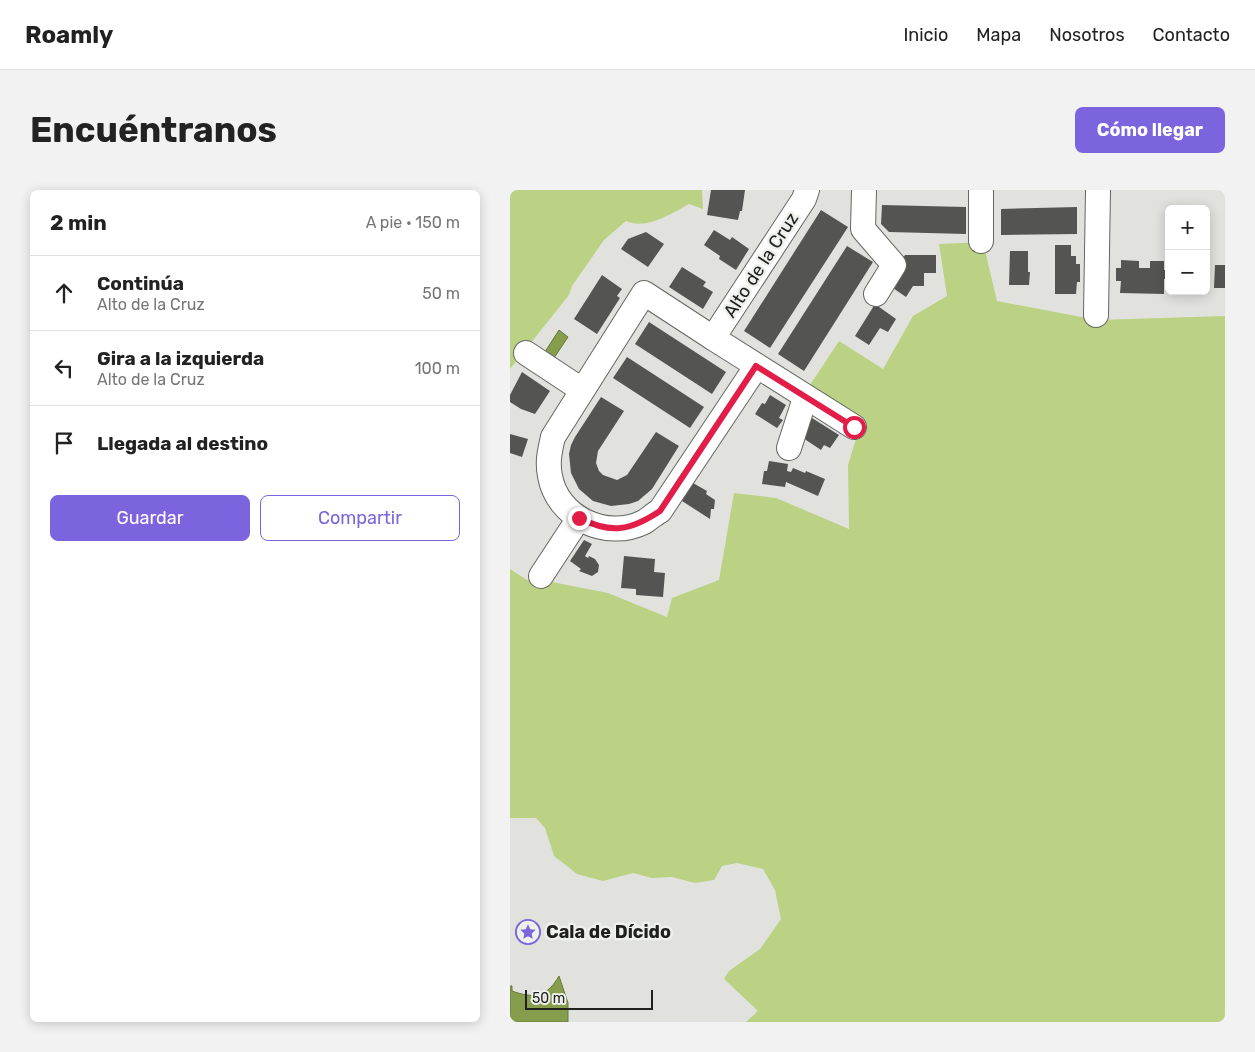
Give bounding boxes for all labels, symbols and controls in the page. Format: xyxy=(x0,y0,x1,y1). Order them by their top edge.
text: Roamly xyxy=(25,21,113,49)
text: Inicio xyxy=(903,24,948,46)
text: Mapa xyxy=(976,24,1021,46)
text: Nosotros xyxy=(1049,24,1125,46)
text: Contacto xyxy=(1153,24,1230,46)
button: Cómo llegar xyxy=(1075,107,1225,153)
text: Encuéntranos xyxy=(30,109,277,151)
map controls xyxy=(1165,205,1210,295)
button: + xyxy=(1165,205,1210,250)
street label: Alto de la Cruz xyxy=(719,208,803,322)
text: 2 min xyxy=(50,210,107,235)
text: A pie · 150 m xyxy=(366,213,460,232)
button: − xyxy=(1165,250,1210,295)
text: Continúa xyxy=(97,272,184,295)
icon: ahead xyxy=(50,279,78,307)
text: 50 m xyxy=(422,284,460,303)
text: Alto de la Cruz xyxy=(97,295,205,314)
text: Gira a la izquierda xyxy=(97,347,264,370)
icon: left xyxy=(50,354,78,382)
text: 100 m xyxy=(415,359,460,378)
text: Alto de la Cruz xyxy=(97,370,205,389)
route start xyxy=(843,416,866,439)
icon: arrive xyxy=(50,429,78,457)
text: Llegada al destino xyxy=(97,432,268,455)
button: Guardar xyxy=(50,495,250,541)
button: Compartir xyxy=(260,495,460,541)
route end xyxy=(568,507,591,530)
place icon: Cala de Dícido xyxy=(515,919,541,945)
place label: Cala de Dícido xyxy=(546,921,671,943)
scale bar xyxy=(525,987,652,1010)
text: 50 m xyxy=(532,990,565,1007)

